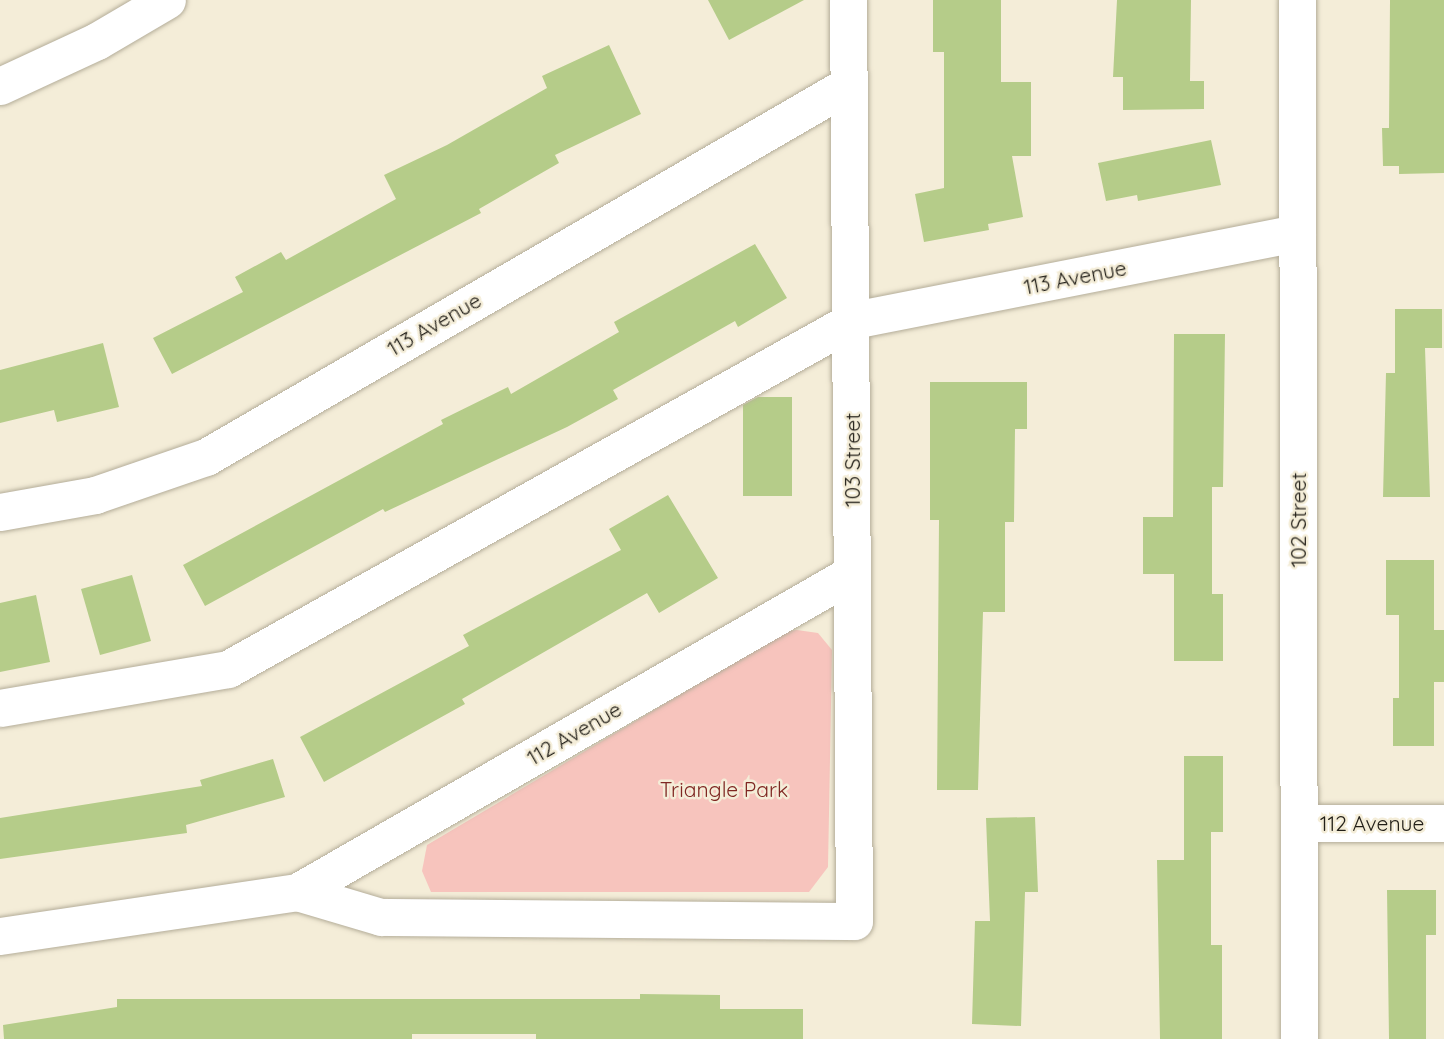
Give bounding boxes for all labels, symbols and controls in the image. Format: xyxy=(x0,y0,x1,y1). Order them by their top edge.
street label: 113 Avenue xyxy=(1022,255,1128,299)
street label: 113 Avenue xyxy=(383,287,485,361)
street label: 103 Street xyxy=(839,413,865,507)
street label: 102 Street xyxy=(1285,472,1311,568)
street label: 112 Avenue xyxy=(522,696,626,770)
park label: Triangle Park xyxy=(660,776,788,802)
street label: 112 Avenue xyxy=(1320,810,1424,836)

